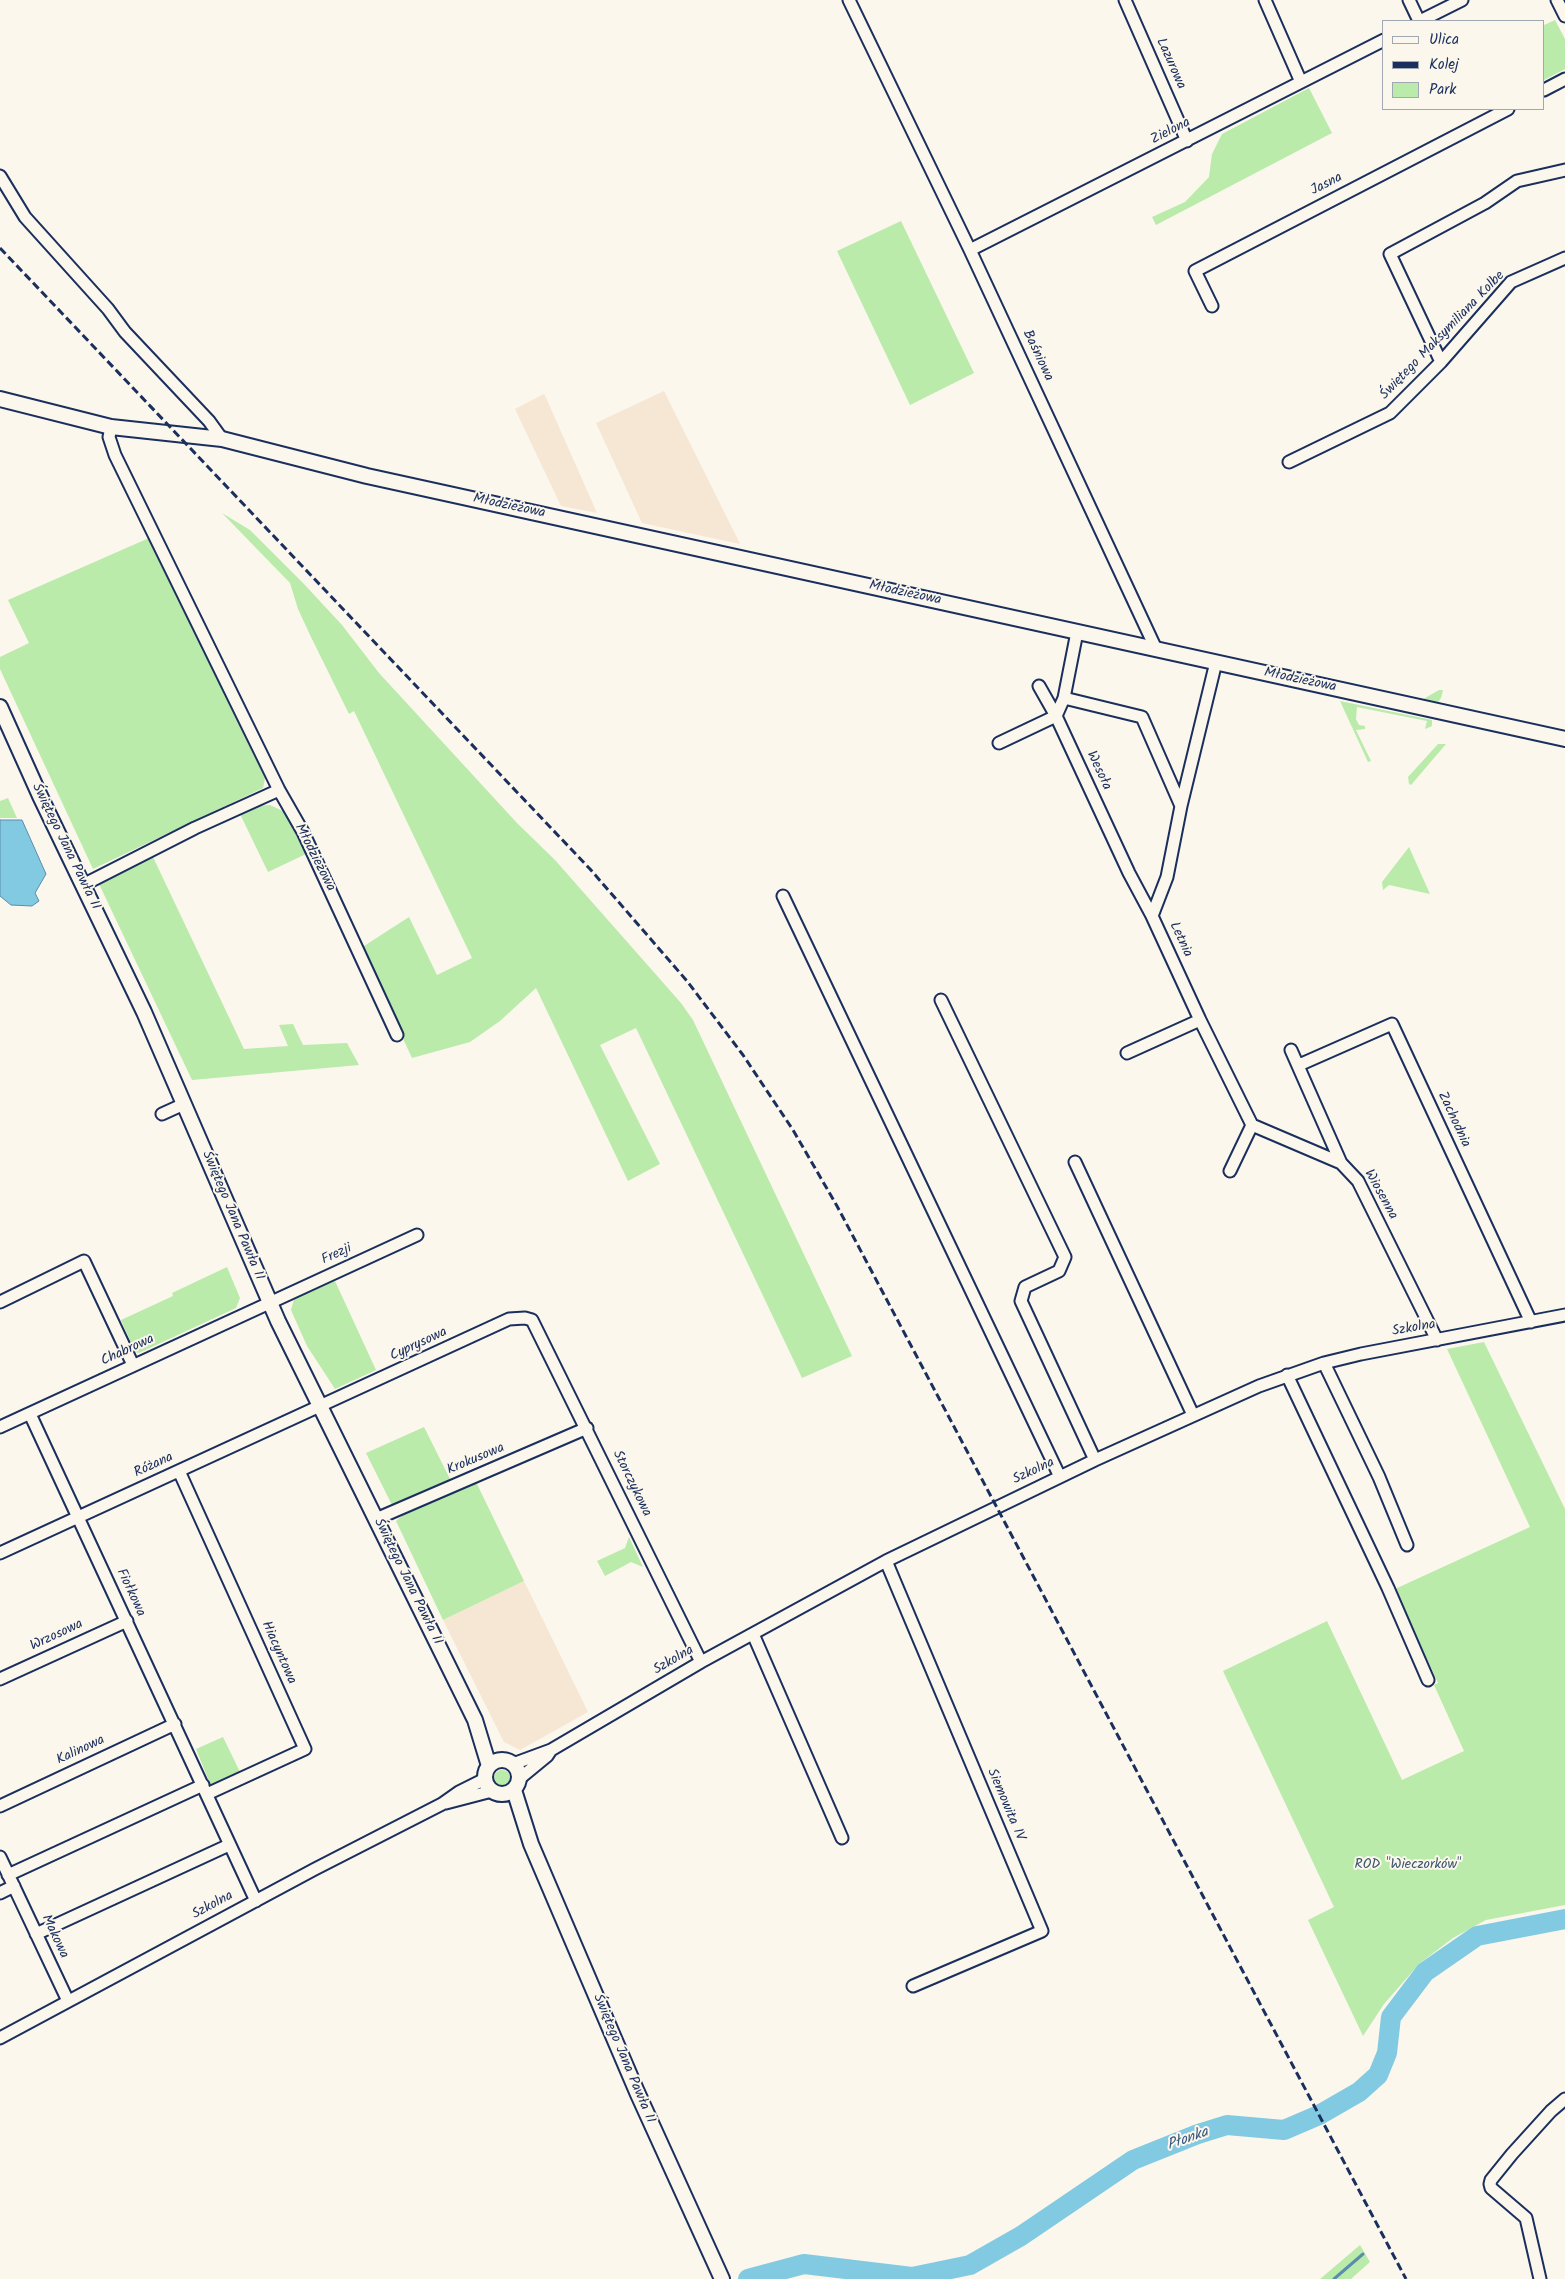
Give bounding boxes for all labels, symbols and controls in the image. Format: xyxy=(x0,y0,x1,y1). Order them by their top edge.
legend xyxy=(1382,20,1545,110)
text: Ulica xyxy=(1429,28,1459,52)
street label: Lazurowa xyxy=(1151,36,1189,92)
text: Kolej xyxy=(1429,53,1459,77)
text: Park xyxy=(1429,78,1456,102)
street label: Zielona xyxy=(1148,115,1194,149)
street label: Jasna xyxy=(1308,170,1346,200)
street label: Świętego Maksymiliana Kolbe xyxy=(1377,268,1509,404)
street label: Baśniowa xyxy=(1018,328,1056,384)
street label: Młodzieżowa xyxy=(471,491,547,523)
street label: Młodzieżowa xyxy=(867,578,943,610)
street label: Młodzieżowa xyxy=(1262,665,1338,697)
street label: Wesoła xyxy=(1082,749,1114,793)
street label: Świętego Jana Pawła II xyxy=(27,781,103,913)
street label: Młodzieżowa xyxy=(290,821,338,895)
street label: Letnia xyxy=(1165,920,1195,960)
street label: Zachodnia xyxy=(1433,1089,1473,1151)
street label: Świętego Jana Pawła II xyxy=(197,1149,267,1283)
street label: Wiosenna xyxy=(1359,1167,1401,1223)
street label: Frezji xyxy=(319,1241,355,1269)
street label: Szkolna xyxy=(1391,1317,1437,1341)
street label: Cyprysowa xyxy=(388,1324,450,1366)
street label: Chabrowa xyxy=(99,1331,157,1371)
street label: Krokusowa xyxy=(445,1440,507,1480)
street label: Storczykowa xyxy=(608,1448,654,1520)
street label: Różana xyxy=(132,1450,176,1482)
street label: Szkolna xyxy=(1011,1455,1057,1489)
street label: Świętego Jana Pawła II xyxy=(369,1516,445,1648)
street label: Fiołkowa xyxy=(112,1566,148,1620)
street label: Wrzosowa xyxy=(28,1616,86,1656)
street label: Hiacyntowa xyxy=(257,1619,299,1687)
street label: Szkolna xyxy=(651,1643,697,1679)
street label: Kalinowa xyxy=(54,1733,108,1769)
street label: Siemowita IV xyxy=(982,1766,1028,1844)
park label: ROD "Wieczorków" xyxy=(1355,1858,1461,1874)
street label: Szkolna xyxy=(190,1888,236,1924)
street label: Makowa xyxy=(37,1912,71,1962)
street label: Świętego Jana Pawła II xyxy=(588,1992,658,2126)
water label: Płonka xyxy=(1165,2124,1211,2156)

